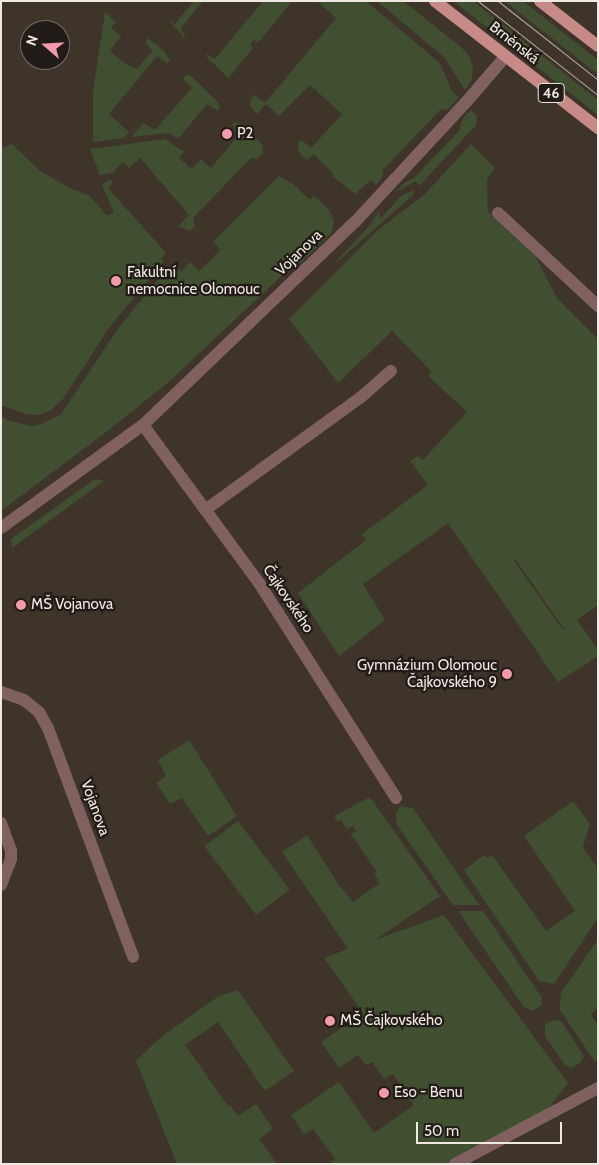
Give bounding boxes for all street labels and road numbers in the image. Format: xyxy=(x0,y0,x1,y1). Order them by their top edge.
street label: Brněnská xyxy=(486,18,542,68)
road number: 46 xyxy=(537,82,565,105)
street label: Vojanova xyxy=(272,226,326,280)
street label: Čajkovského xyxy=(259,562,317,636)
street label: Vojanova xyxy=(77,778,113,838)

